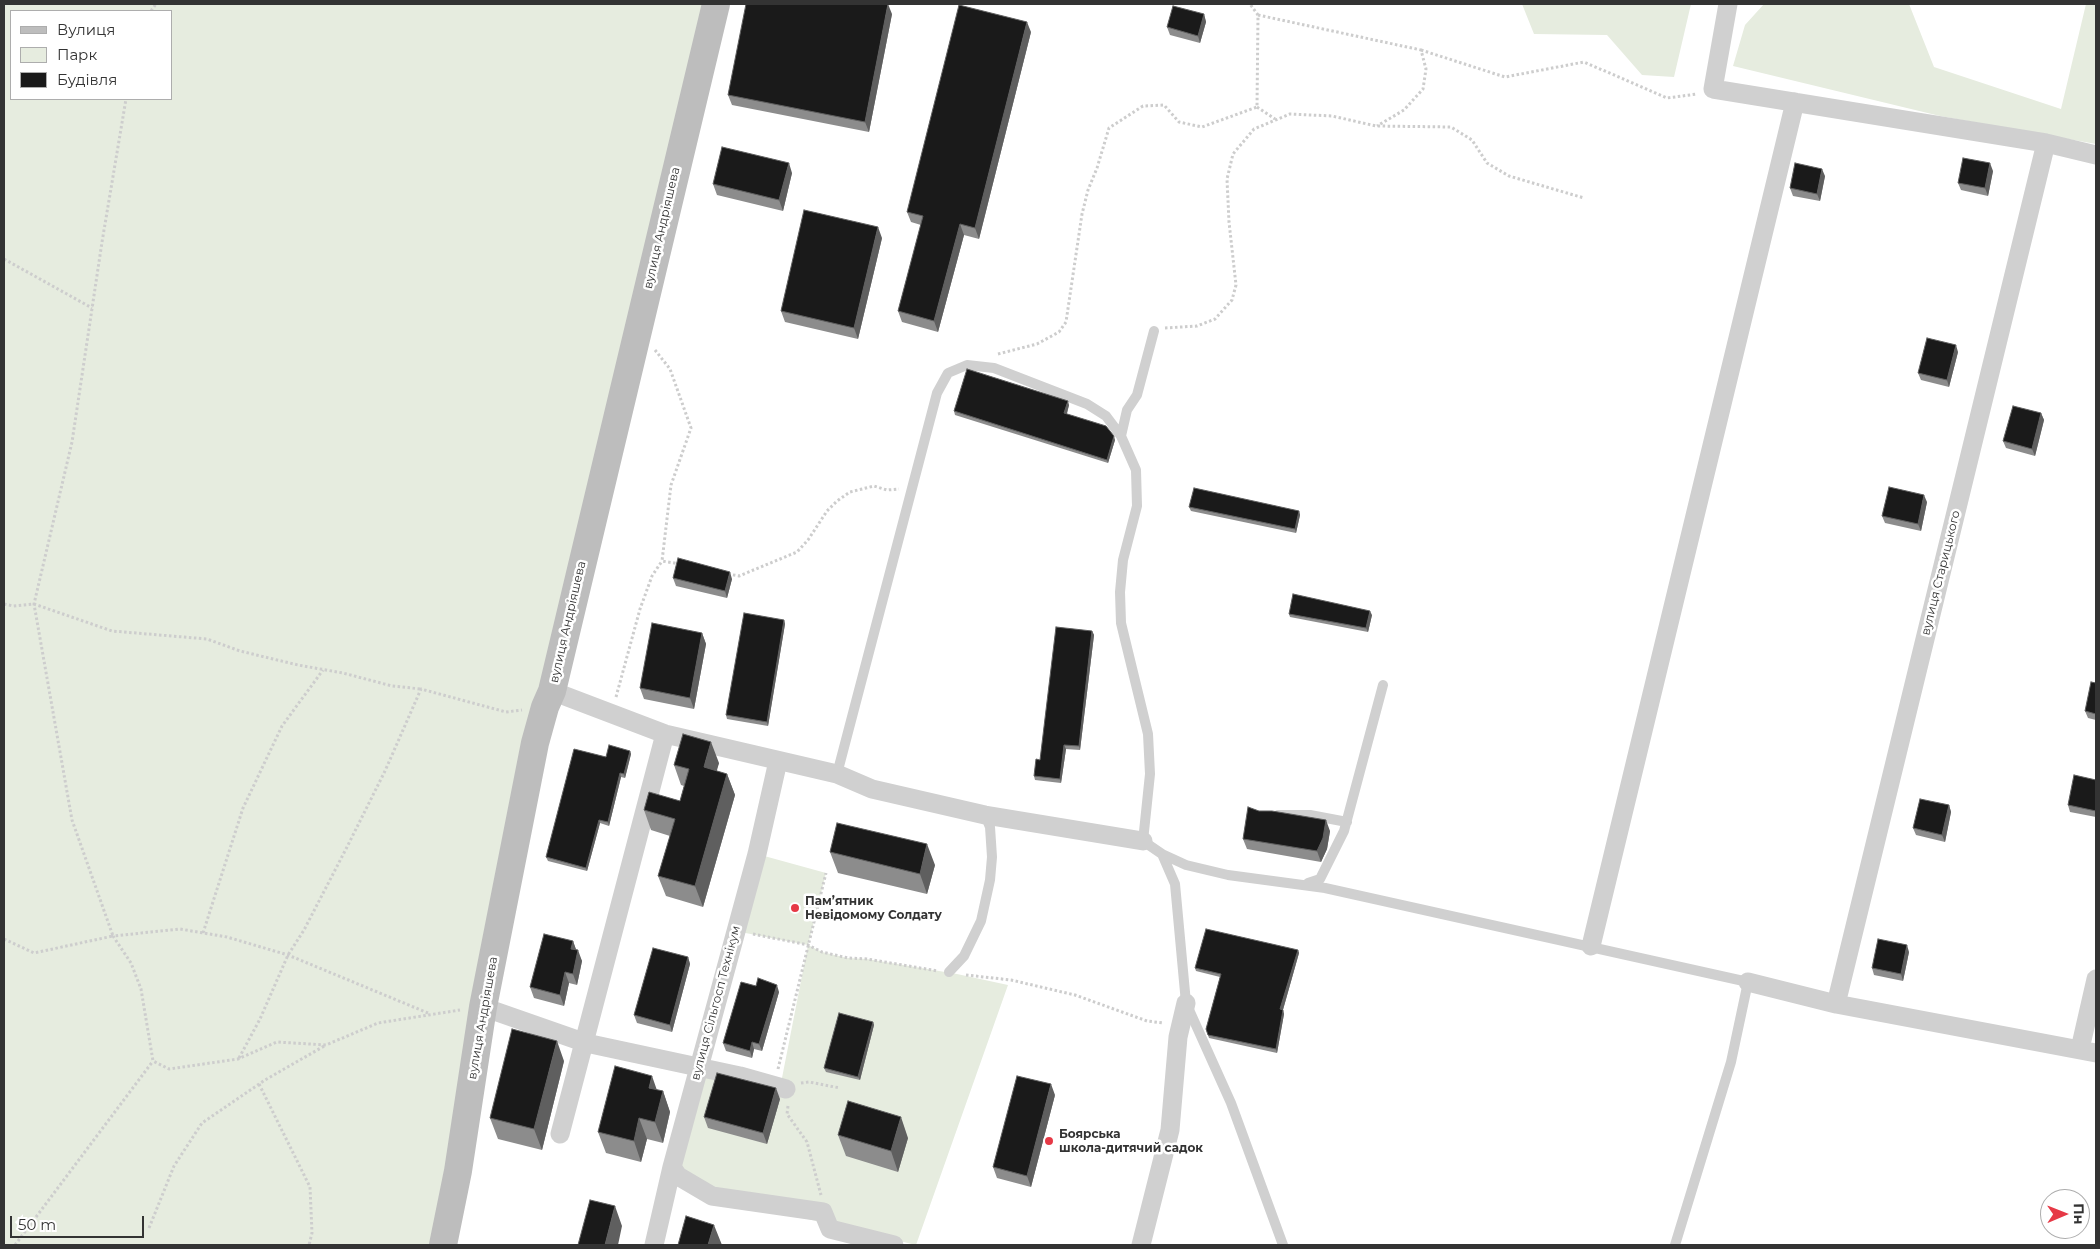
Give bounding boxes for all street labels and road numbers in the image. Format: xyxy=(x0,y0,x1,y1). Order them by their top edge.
street label: вулиця Андріяшева xyxy=(641,166,683,290)
street label: вулиця Старицького xyxy=(1919,509,1963,637)
street label: вулиця Андріяшева xyxy=(547,560,589,684)
street label: вулиця Сільгосп Технікум xyxy=(688,924,744,1082)
street label: вулиця Андріяшева xyxy=(465,955,501,1081)

